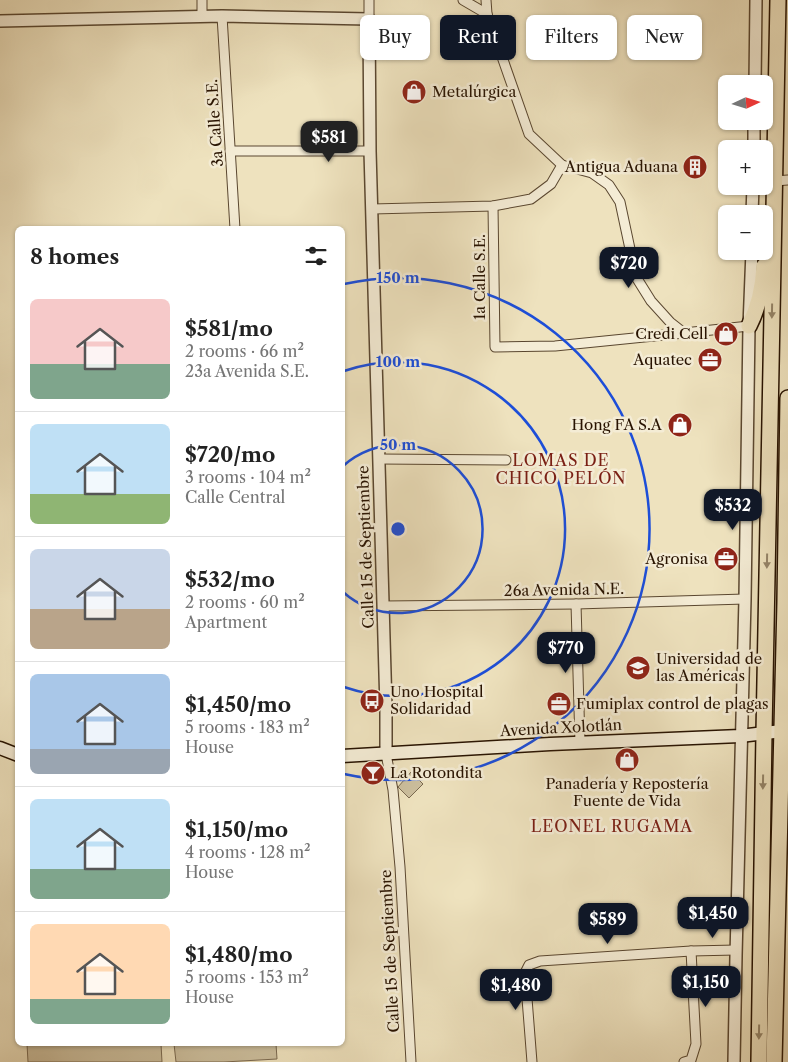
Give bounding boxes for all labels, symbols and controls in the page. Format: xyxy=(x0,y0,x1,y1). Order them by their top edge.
chip: Buy xyxy=(360,15,430,60)
chip: Rent xyxy=(440,15,516,60)
chip: Filters xyxy=(526,15,617,60)
chip: New xyxy=(627,15,702,60)
north arrow xyxy=(718,75,772,130)
map controls xyxy=(718,75,773,260)
street label: 3a Calle S.E. xyxy=(202,78,227,168)
shop icon: Metalúrgica xyxy=(401,79,427,105)
place label: Metalúrgica xyxy=(432,82,516,101)
pin: $581 xyxy=(299,120,359,163)
text: $581 xyxy=(312,127,346,147)
button: + xyxy=(718,140,773,195)
building icon: Antigua Aduana xyxy=(682,154,708,180)
place label: Antigua Aduana xyxy=(564,157,678,176)
button: − xyxy=(718,205,773,260)
street label: 1a Calle S.E. xyxy=(470,234,489,320)
icon: filters xyxy=(302,242,330,270)
text: 8 homes xyxy=(30,244,119,269)
pin: $720 xyxy=(599,246,659,289)
text: $720 xyxy=(611,253,647,273)
text: 150 m xyxy=(376,268,420,287)
one-way arrow xyxy=(768,303,776,319)
text: $581/mo xyxy=(185,316,273,341)
icon: home xyxy=(70,319,130,379)
shop icon: Credi Cell xyxy=(713,321,739,347)
place label: Credi Cell xyxy=(635,324,709,343)
text: 2 rooms · 66 m² xyxy=(185,341,304,361)
office icon: Aquatec xyxy=(697,347,723,373)
place label: Aquatec xyxy=(632,350,692,369)
text: 100 m xyxy=(376,352,420,371)
text: 23a Avenida S.E. xyxy=(185,361,309,381)
shop icon: Hong FA S.A xyxy=(667,412,693,438)
place label: Hong FA S.A xyxy=(572,415,663,434)
text: 50 m xyxy=(380,435,416,454)
text: $720/mo xyxy=(185,442,275,467)
icon: home xyxy=(70,444,130,504)
district label: LOMAS DE CHICO PELÓN xyxy=(495,450,627,488)
street label: Calle 15 de Septiembre xyxy=(353,465,378,629)
text: 3 rooms · 104 m² xyxy=(185,467,311,487)
text: Calle Central xyxy=(185,487,285,507)
pin: $532 xyxy=(703,488,763,531)
text: $532 xyxy=(715,495,751,515)
centre of rings xyxy=(389,520,407,538)
office icon: Agronisa xyxy=(713,546,739,572)
place label: Agronisa xyxy=(644,549,708,568)
one-way arrow xyxy=(763,553,771,569)
text: $532/mo xyxy=(185,567,275,592)
icon: home xyxy=(70,569,130,629)
street label: 26a Avenida N.E. xyxy=(504,579,624,600)
text: 2 rooms · 60 m² xyxy=(185,592,305,612)
text: Apartment xyxy=(185,612,267,632)
pin: $770 xyxy=(536,632,596,674)
text: $770 xyxy=(548,638,584,658)
place label: Universidad de las Américas xyxy=(656,649,762,685)
school or university icon: Universidad de las Américas xyxy=(625,655,651,681)
place label: Uno Hospital Solidaridad xyxy=(390,682,484,718)
bus stop icon: Uno Hospital Solidaridad xyxy=(359,688,385,714)
office icon: Fumiplax control de plagas xyxy=(546,691,572,717)
text: $1,450/mo xyxy=(185,692,291,717)
icon: home xyxy=(70,694,130,754)
place label: Fumiplax control de plagas xyxy=(576,694,769,713)
street label: Avenida Xolotlán xyxy=(499,715,623,740)
text: 5 rooms · 183 m² xyxy=(185,717,310,737)
text: House xyxy=(185,737,234,757)
shop icon: Panadería y Repostería Fuente de Vida xyxy=(614,747,640,773)
bar icon: La Rotondita xyxy=(360,760,386,786)
place label: La Rotondita xyxy=(390,763,482,782)
place label: Panadería y Repostería Fuente de Vida xyxy=(545,774,709,810)
one-way arrow xyxy=(759,774,767,790)
district label: LEONEL RUGAMA xyxy=(531,816,693,836)
text: $1,150/mo xyxy=(185,817,288,842)
icon: home xyxy=(70,819,130,879)
text: 4 rooms · 128 m² xyxy=(185,842,311,862)
text: House xyxy=(185,862,234,882)
street label: Calle 15 de Septiembre xyxy=(376,869,403,1033)
pin: $1,450 xyxy=(672,896,754,939)
pin: $589 xyxy=(578,902,638,945)
text: $1,450 xyxy=(688,903,738,923)
text: $589 xyxy=(589,909,627,929)
text: $1,480/mo xyxy=(185,942,293,967)
icon: home xyxy=(70,944,130,1004)
pin: $1,150 xyxy=(665,966,747,1008)
text: 5 rooms · 153 m² xyxy=(185,967,309,987)
pin: $1,480 xyxy=(475,968,557,1011)
text: $1,150 xyxy=(683,972,729,992)
text: $1,480 xyxy=(491,975,541,995)
text: House xyxy=(185,987,234,1007)
one-way arrow xyxy=(755,1024,763,1040)

